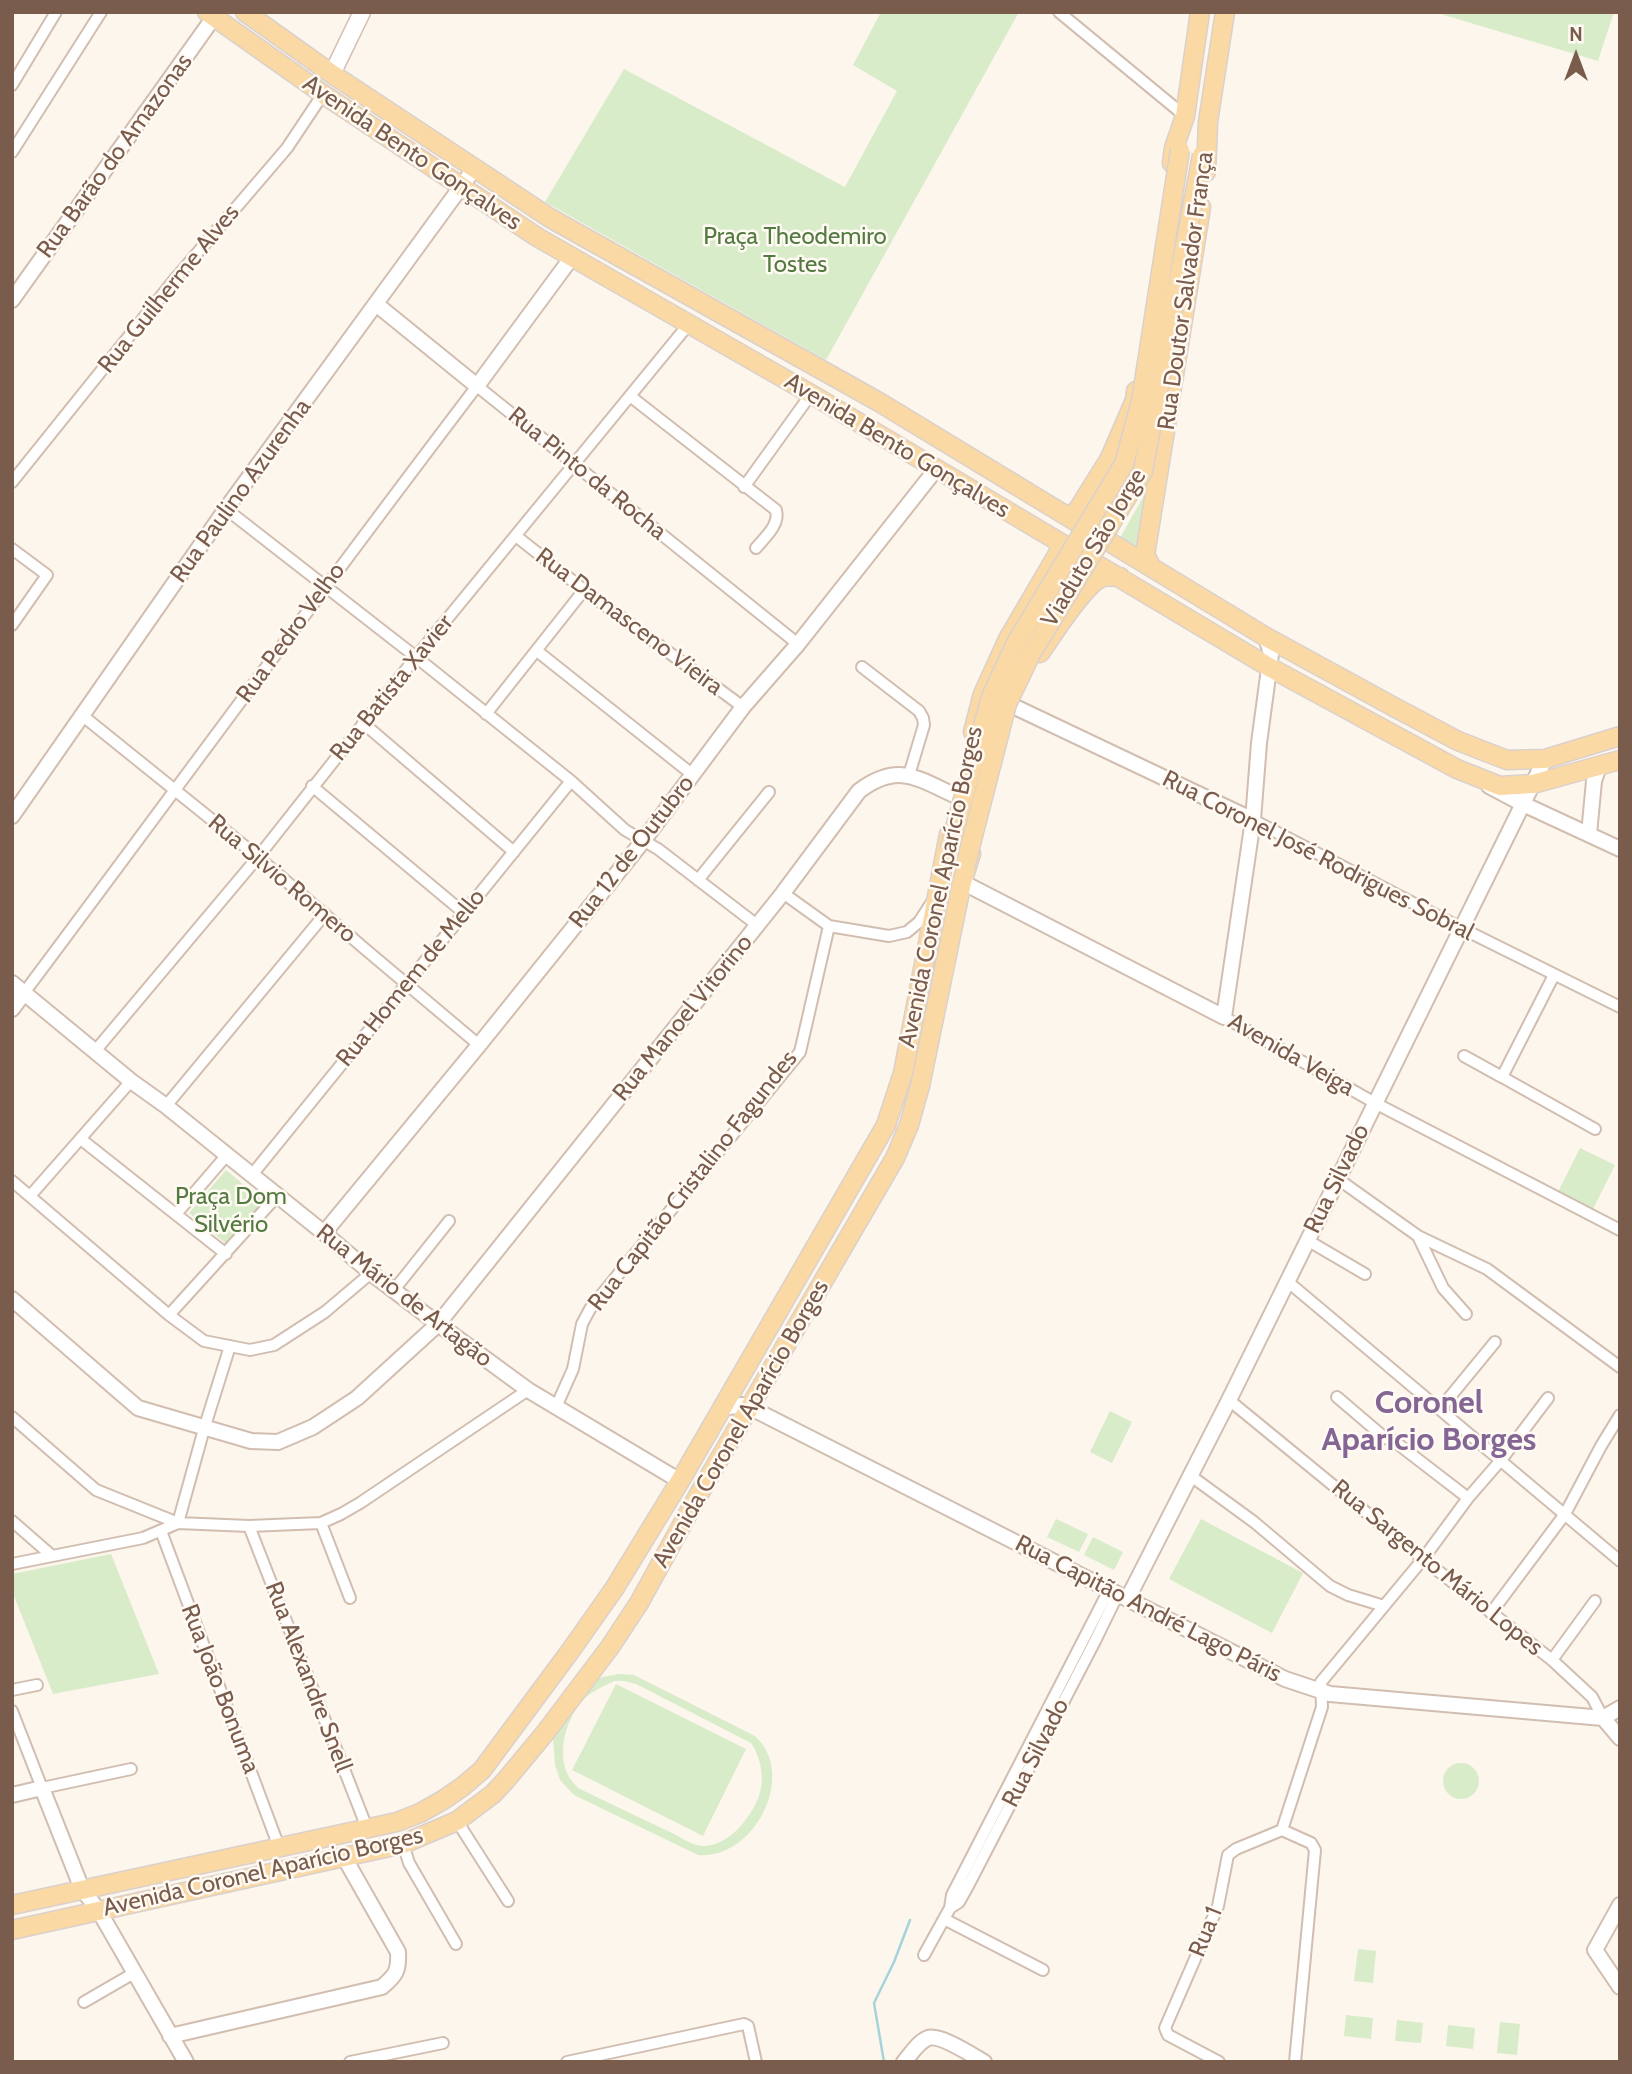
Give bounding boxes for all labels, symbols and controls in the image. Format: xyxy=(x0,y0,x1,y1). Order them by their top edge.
north arrow xyxy=(1541,21,1611,91)
text: N xyxy=(1569,23,1583,46)
street label: Rua Barão do Amazonas xyxy=(31,48,199,264)
street label: Avenida Bento Gonçalves xyxy=(297,69,527,237)
street label: Rua Doutor Salvador França xyxy=(1152,150,1220,432)
street label: Rua Guilherme Alves xyxy=(92,199,246,379)
park label: Praça Theodemiro Tostes xyxy=(703,223,887,279)
street label: Avenida Bento Gonçalves xyxy=(779,367,1015,525)
street label: Rua Paulino Azurenha xyxy=(165,394,317,588)
street label: Rua Pinto da Rocha xyxy=(502,401,672,547)
street label: Viaduto São Jorge xyxy=(1035,464,1153,632)
street label: Rua Damasceno Vieira xyxy=(530,542,728,702)
street label: Rua Pedro Velho xyxy=(231,557,351,709)
street label: Rua Batista Xavier xyxy=(324,609,460,767)
street label: Avenida Coronel Aparício Borges xyxy=(893,724,989,1050)
street label: Rua Coronel José Rodrigues Sobral xyxy=(1157,765,1479,947)
street label: Rua 12 de Outubro xyxy=(563,770,701,934)
street label: Rua Silvio Romero xyxy=(202,809,362,949)
street label: Rua Homem de Mello xyxy=(331,883,491,1073)
street label: Rua Manoel Vitorino xyxy=(607,929,759,1107)
street label: Avenida Veiga xyxy=(1223,1007,1359,1103)
street label: Rua Capitão Cristalino Fagundes xyxy=(582,1045,804,1317)
street label: Rua Silvado xyxy=(1298,1120,1376,1238)
park label: Praça Dom Silvério xyxy=(175,1183,287,1239)
street label: Rua Mário de Artagão xyxy=(310,1218,498,1374)
street label: Avenida Coronel Aparício Borges xyxy=(647,1275,835,1573)
district label: Coronel Aparício Borges xyxy=(1322,1385,1536,1460)
street label: Rua Sargento Mário Lopes xyxy=(1326,1474,1548,1662)
street label: Rua Capitão André Lago Páris xyxy=(1010,1529,1286,1689)
street label: Rua Alexandre Snell xyxy=(258,1578,358,1776)
street label: Rua João Bonuma xyxy=(175,1600,265,1778)
street label: Rua Silvado xyxy=(996,1694,1076,1812)
street label: Avenida Coronel Aparício Borges xyxy=(100,1821,426,1923)
street label: Rua 1 xyxy=(1183,1903,1229,1961)

